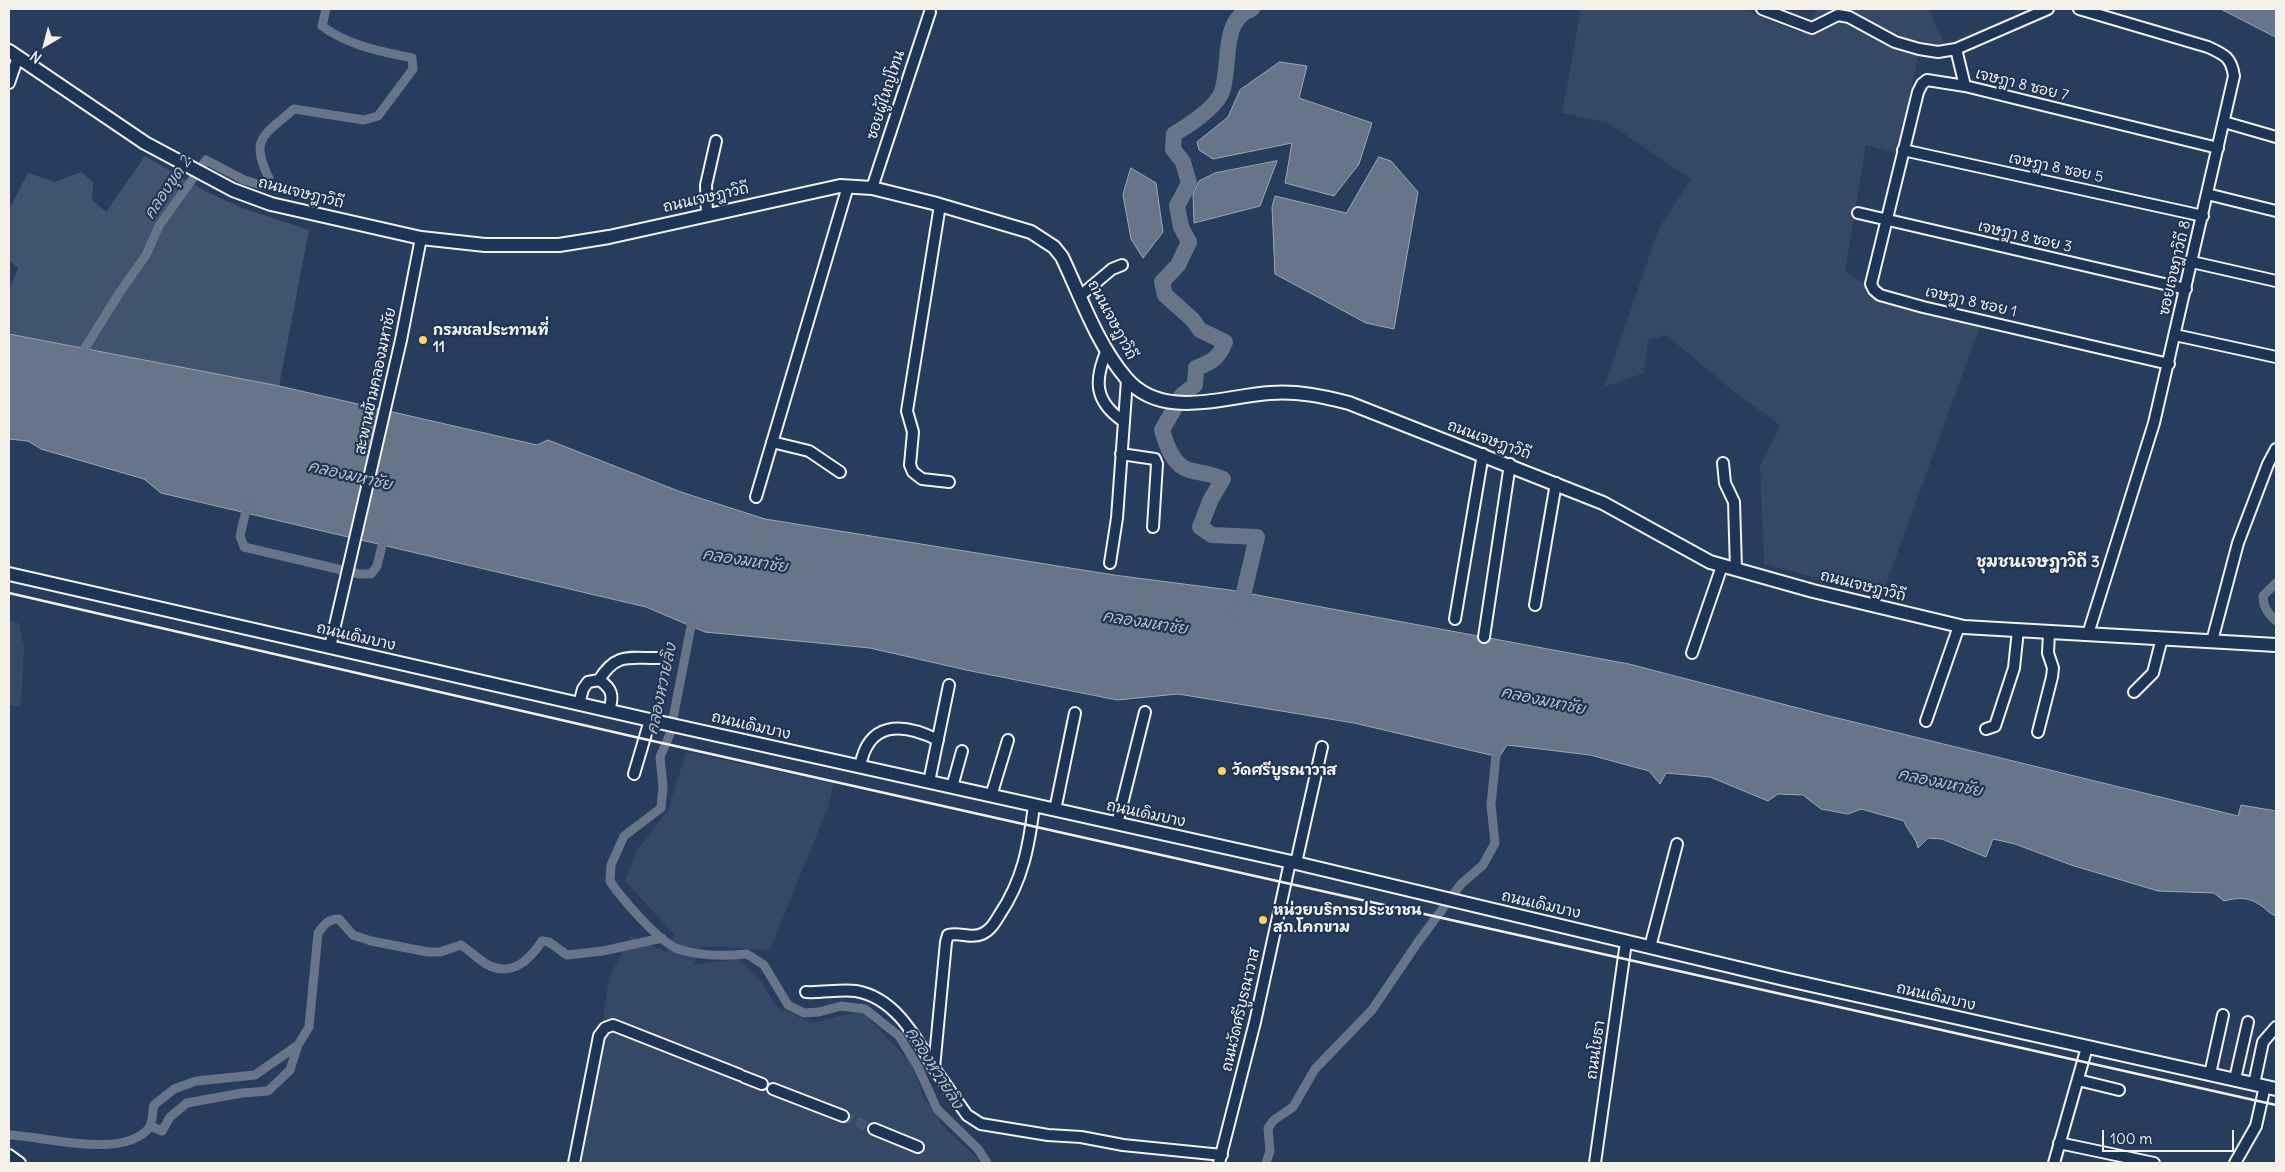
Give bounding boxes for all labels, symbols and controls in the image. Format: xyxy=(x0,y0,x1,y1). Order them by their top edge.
north arrow xyxy=(20,20,70,70)
text: N xyxy=(27,47,45,67)
street label: ซอยผู้ใหญ่โทน xyxy=(863,48,909,142)
street label: เจษฎา 8 ซอย 7 xyxy=(1974,65,2070,105)
street label: เจษฎา 8 ซอย 5 xyxy=(2007,149,2105,187)
water label: คลองขุด 2 xyxy=(140,153,196,223)
street label: ถนนเจษฎาวิถี xyxy=(256,174,346,212)
street label: ถนนเจษฎาวิถี xyxy=(661,179,751,217)
street label: เจษฎา 8 ซอย 3 xyxy=(1976,217,2074,257)
street label: ซอยเจษฎาวิถี 8 xyxy=(2155,219,2195,317)
street label: ถนนเจษฎาวิถี xyxy=(1084,277,1140,363)
street label: เจษฎา 8 ซอย 1 xyxy=(1923,283,2019,321)
street label: สะพานข้ามคลองมหาชัย xyxy=(352,306,400,456)
place label: กรมชลประทานที่ 11 xyxy=(433,322,549,357)
marker: กรมชลประทานที่ 11 xyxy=(417,334,429,346)
street label: ถนนเจษฎาวิถี xyxy=(1445,417,1533,463)
water label: คลองมหาชัย xyxy=(306,457,394,495)
water label: คลองมหาชัย xyxy=(701,545,789,577)
district label: ชุมชนเจษฎาวิถี 3 xyxy=(1976,552,2100,572)
street label: ถนนเจษฎาวิถี xyxy=(1818,567,1908,605)
water label: คลองมหาชัย xyxy=(1101,607,1189,639)
street label: ถนนเดิมบาง xyxy=(315,619,397,655)
water label: คลองหวายลิง xyxy=(643,642,681,736)
water label: คลองมหาชัย xyxy=(1499,683,1587,719)
street label: ถนนเดิมบาง xyxy=(710,708,792,744)
place label: วัดศรีบูรณาวาส xyxy=(1232,762,1336,780)
marker: วัดศรีบูรณาวาส xyxy=(1216,765,1228,777)
water label: คลองมหาชัย xyxy=(1896,765,1984,801)
street label: ถนนเดิมบาง xyxy=(1105,797,1187,831)
street label: ถนนเดิมบาง xyxy=(1500,887,1582,923)
place label: หน่วยบริการประชาชน สภ.โคกขาม xyxy=(1273,902,1422,937)
marker: หน่วยบริการประชาชน สภ.โคกขาม xyxy=(1257,914,1269,926)
street label: ถนนวัดศรีบูรณาวาส xyxy=(1218,947,1264,1073)
street label: ถนนเดิมบาง xyxy=(1895,979,1977,1015)
street label: ถนนโยธา xyxy=(1583,1019,1609,1081)
water label: คลองหวายลิง xyxy=(901,1024,967,1112)
scale bar xyxy=(2105,1120,2238,1152)
text: 100 m xyxy=(2110,1129,2152,1148)

